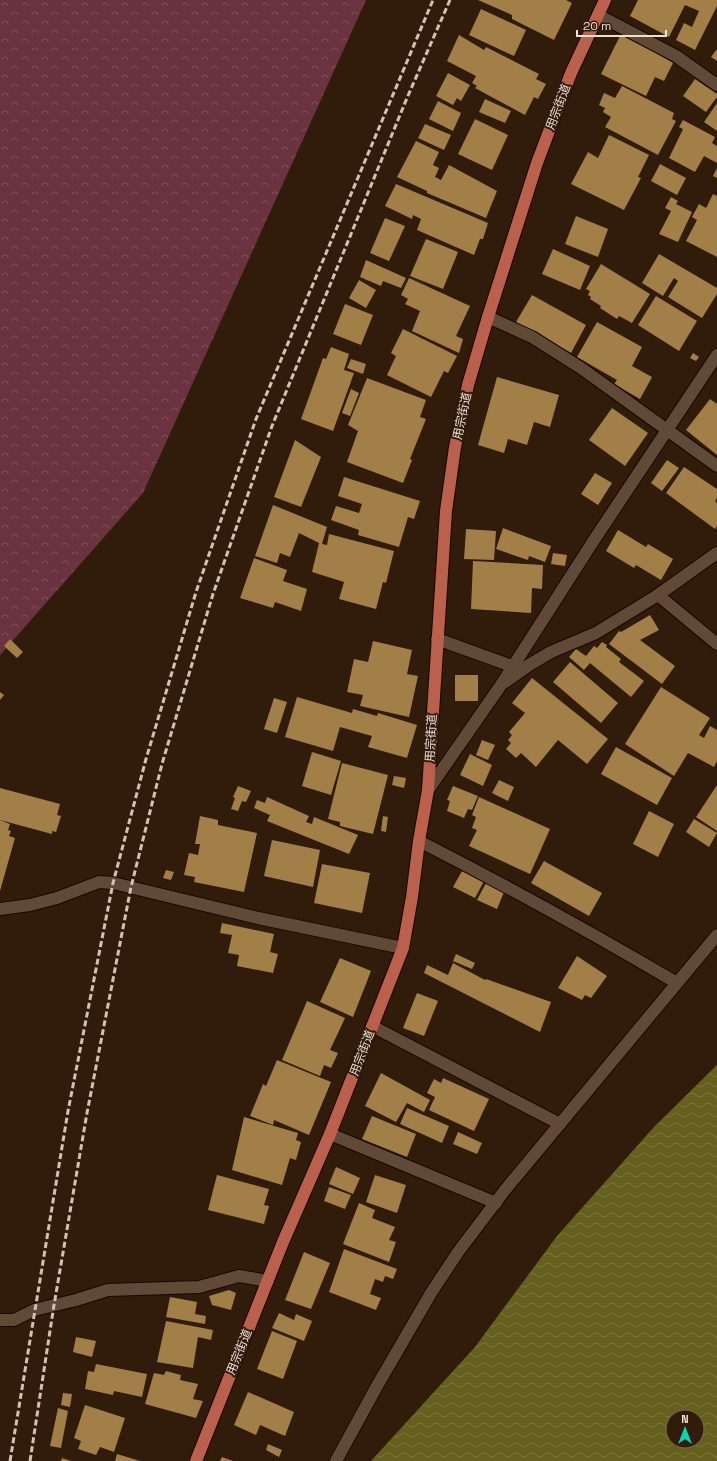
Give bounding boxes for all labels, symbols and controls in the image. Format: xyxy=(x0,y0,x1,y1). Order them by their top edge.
scale bar xyxy=(577,12,666,38)
text: 20 m xyxy=(583,18,611,34)
street label: 用宗街道 xyxy=(542,82,574,132)
street label: 用宗街道 xyxy=(449,391,475,441)
street label: 用宗街道 xyxy=(422,714,440,762)
street label: 用宗街道 xyxy=(346,1028,378,1078)
street label: 用宗街道 xyxy=(223,1327,255,1377)
north arrow xyxy=(665,1409,705,1449)
text: N xyxy=(681,1412,689,1426)

